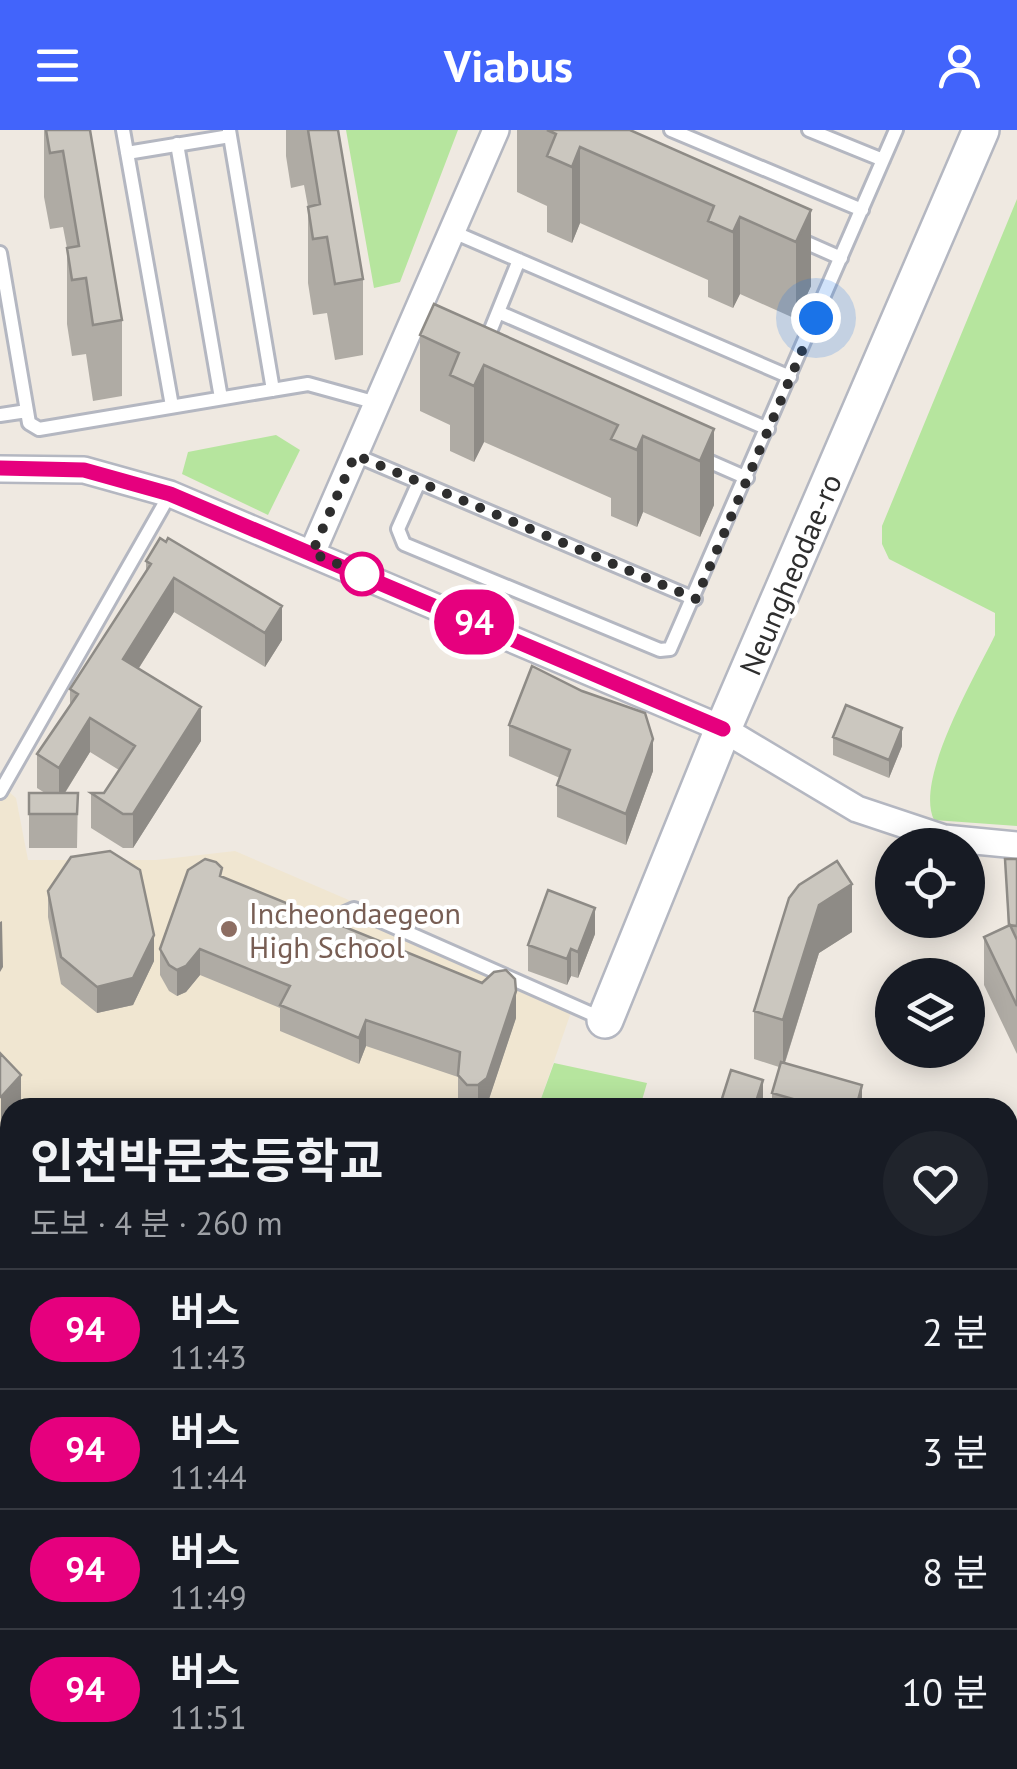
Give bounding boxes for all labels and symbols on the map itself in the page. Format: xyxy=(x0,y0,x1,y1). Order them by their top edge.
your location xyxy=(791,293,841,343)
street label: Neungheodae-ro xyxy=(730,467,850,681)
unlabelled marker xyxy=(341,553,383,595)
line badge: 94 xyxy=(429,590,519,654)
place label: Incheondaegeon High School xyxy=(249,893,461,966)
marker: Incheondaegeon High School xyxy=(218,918,240,940)

